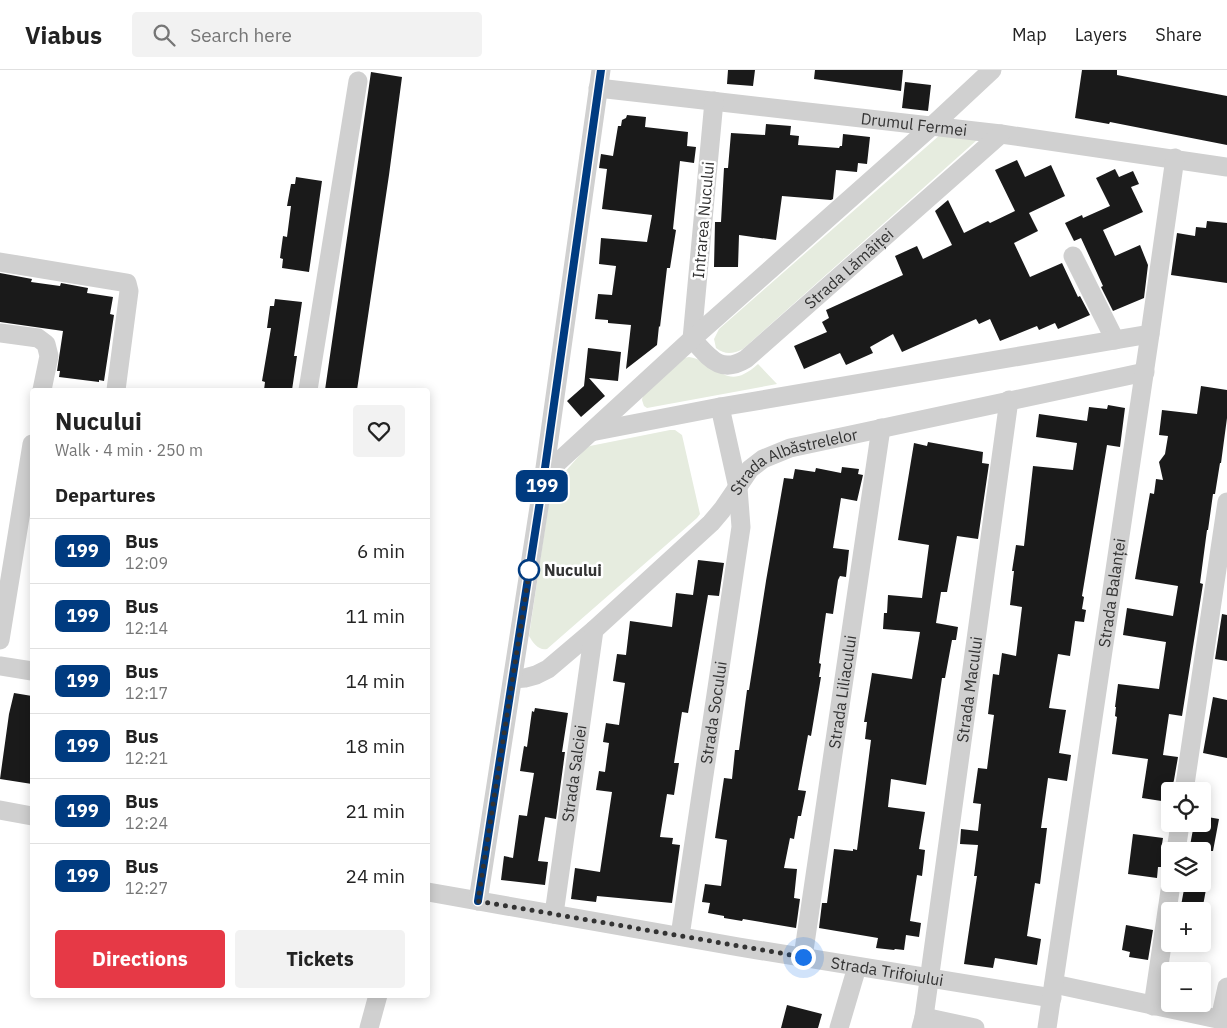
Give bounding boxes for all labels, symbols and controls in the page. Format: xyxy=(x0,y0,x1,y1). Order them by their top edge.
search box xyxy=(132,12,482,57)
text: Viabus xyxy=(25,19,102,51)
icon: search xyxy=(150,21,178,49)
text: Search here xyxy=(190,23,292,47)
text: Map xyxy=(1012,23,1047,46)
text: Layers xyxy=(1075,23,1127,46)
text: Share xyxy=(1155,23,1202,46)
street label: Drumul Fermei xyxy=(860,108,968,140)
street label: Intrarea Nucului xyxy=(688,161,718,279)
street label: Strada Lămâiței xyxy=(800,224,897,313)
text: Nucului xyxy=(55,405,142,437)
button: heart xyxy=(353,405,405,457)
street label: Strada Albăstrelelor xyxy=(725,424,860,499)
text: Walk · 4 min · 250 m xyxy=(55,440,203,460)
line badge: 199 xyxy=(513,470,571,502)
text: 199 xyxy=(526,474,558,497)
text: Departures xyxy=(55,483,155,507)
text: Bus xyxy=(125,529,159,553)
street label: Strada Balanței xyxy=(1094,537,1130,649)
text: 199 xyxy=(66,539,99,562)
text: 6 min xyxy=(357,539,405,563)
text: 12:09 xyxy=(125,553,168,573)
marker: Nucului xyxy=(518,559,540,581)
place label: Nucului xyxy=(544,560,602,580)
text: Bus xyxy=(125,594,159,618)
text: 199 xyxy=(66,604,99,627)
text: 11 min xyxy=(346,604,405,628)
text: 12:14 xyxy=(125,618,168,638)
street label: Strada Liliacului xyxy=(824,634,860,750)
street label: Strada Macului xyxy=(952,635,986,744)
text: Bus xyxy=(125,659,159,683)
street label: Strada Socului xyxy=(696,660,731,765)
text: 199 xyxy=(66,669,99,692)
text: 14 min xyxy=(346,669,405,693)
text: 12:17 xyxy=(125,683,168,703)
street label: Strada Salciei xyxy=(557,723,591,823)
text: Bus xyxy=(125,724,159,748)
text: 199 xyxy=(66,734,99,757)
text: 18 min xyxy=(346,734,405,758)
text: 12:21 xyxy=(125,748,168,768)
map controls xyxy=(1161,782,1211,1012)
button: locate xyxy=(1161,782,1211,832)
text: Bus xyxy=(125,789,159,813)
text: 199 xyxy=(66,799,99,822)
text: 21 min xyxy=(346,799,405,823)
text: 12:24 xyxy=(125,813,168,833)
button: layers xyxy=(1161,842,1211,892)
text: Bus xyxy=(125,854,159,878)
text: 199 xyxy=(66,864,99,887)
text: 24 min xyxy=(346,864,405,888)
text: 12:27 xyxy=(125,878,168,898)
button: + xyxy=(1161,902,1211,952)
button: Directions xyxy=(55,930,225,988)
button: Tickets xyxy=(235,930,405,988)
your location xyxy=(791,945,816,970)
street label: Strada Trifoiului xyxy=(829,952,945,990)
button: − xyxy=(1161,962,1211,1012)

